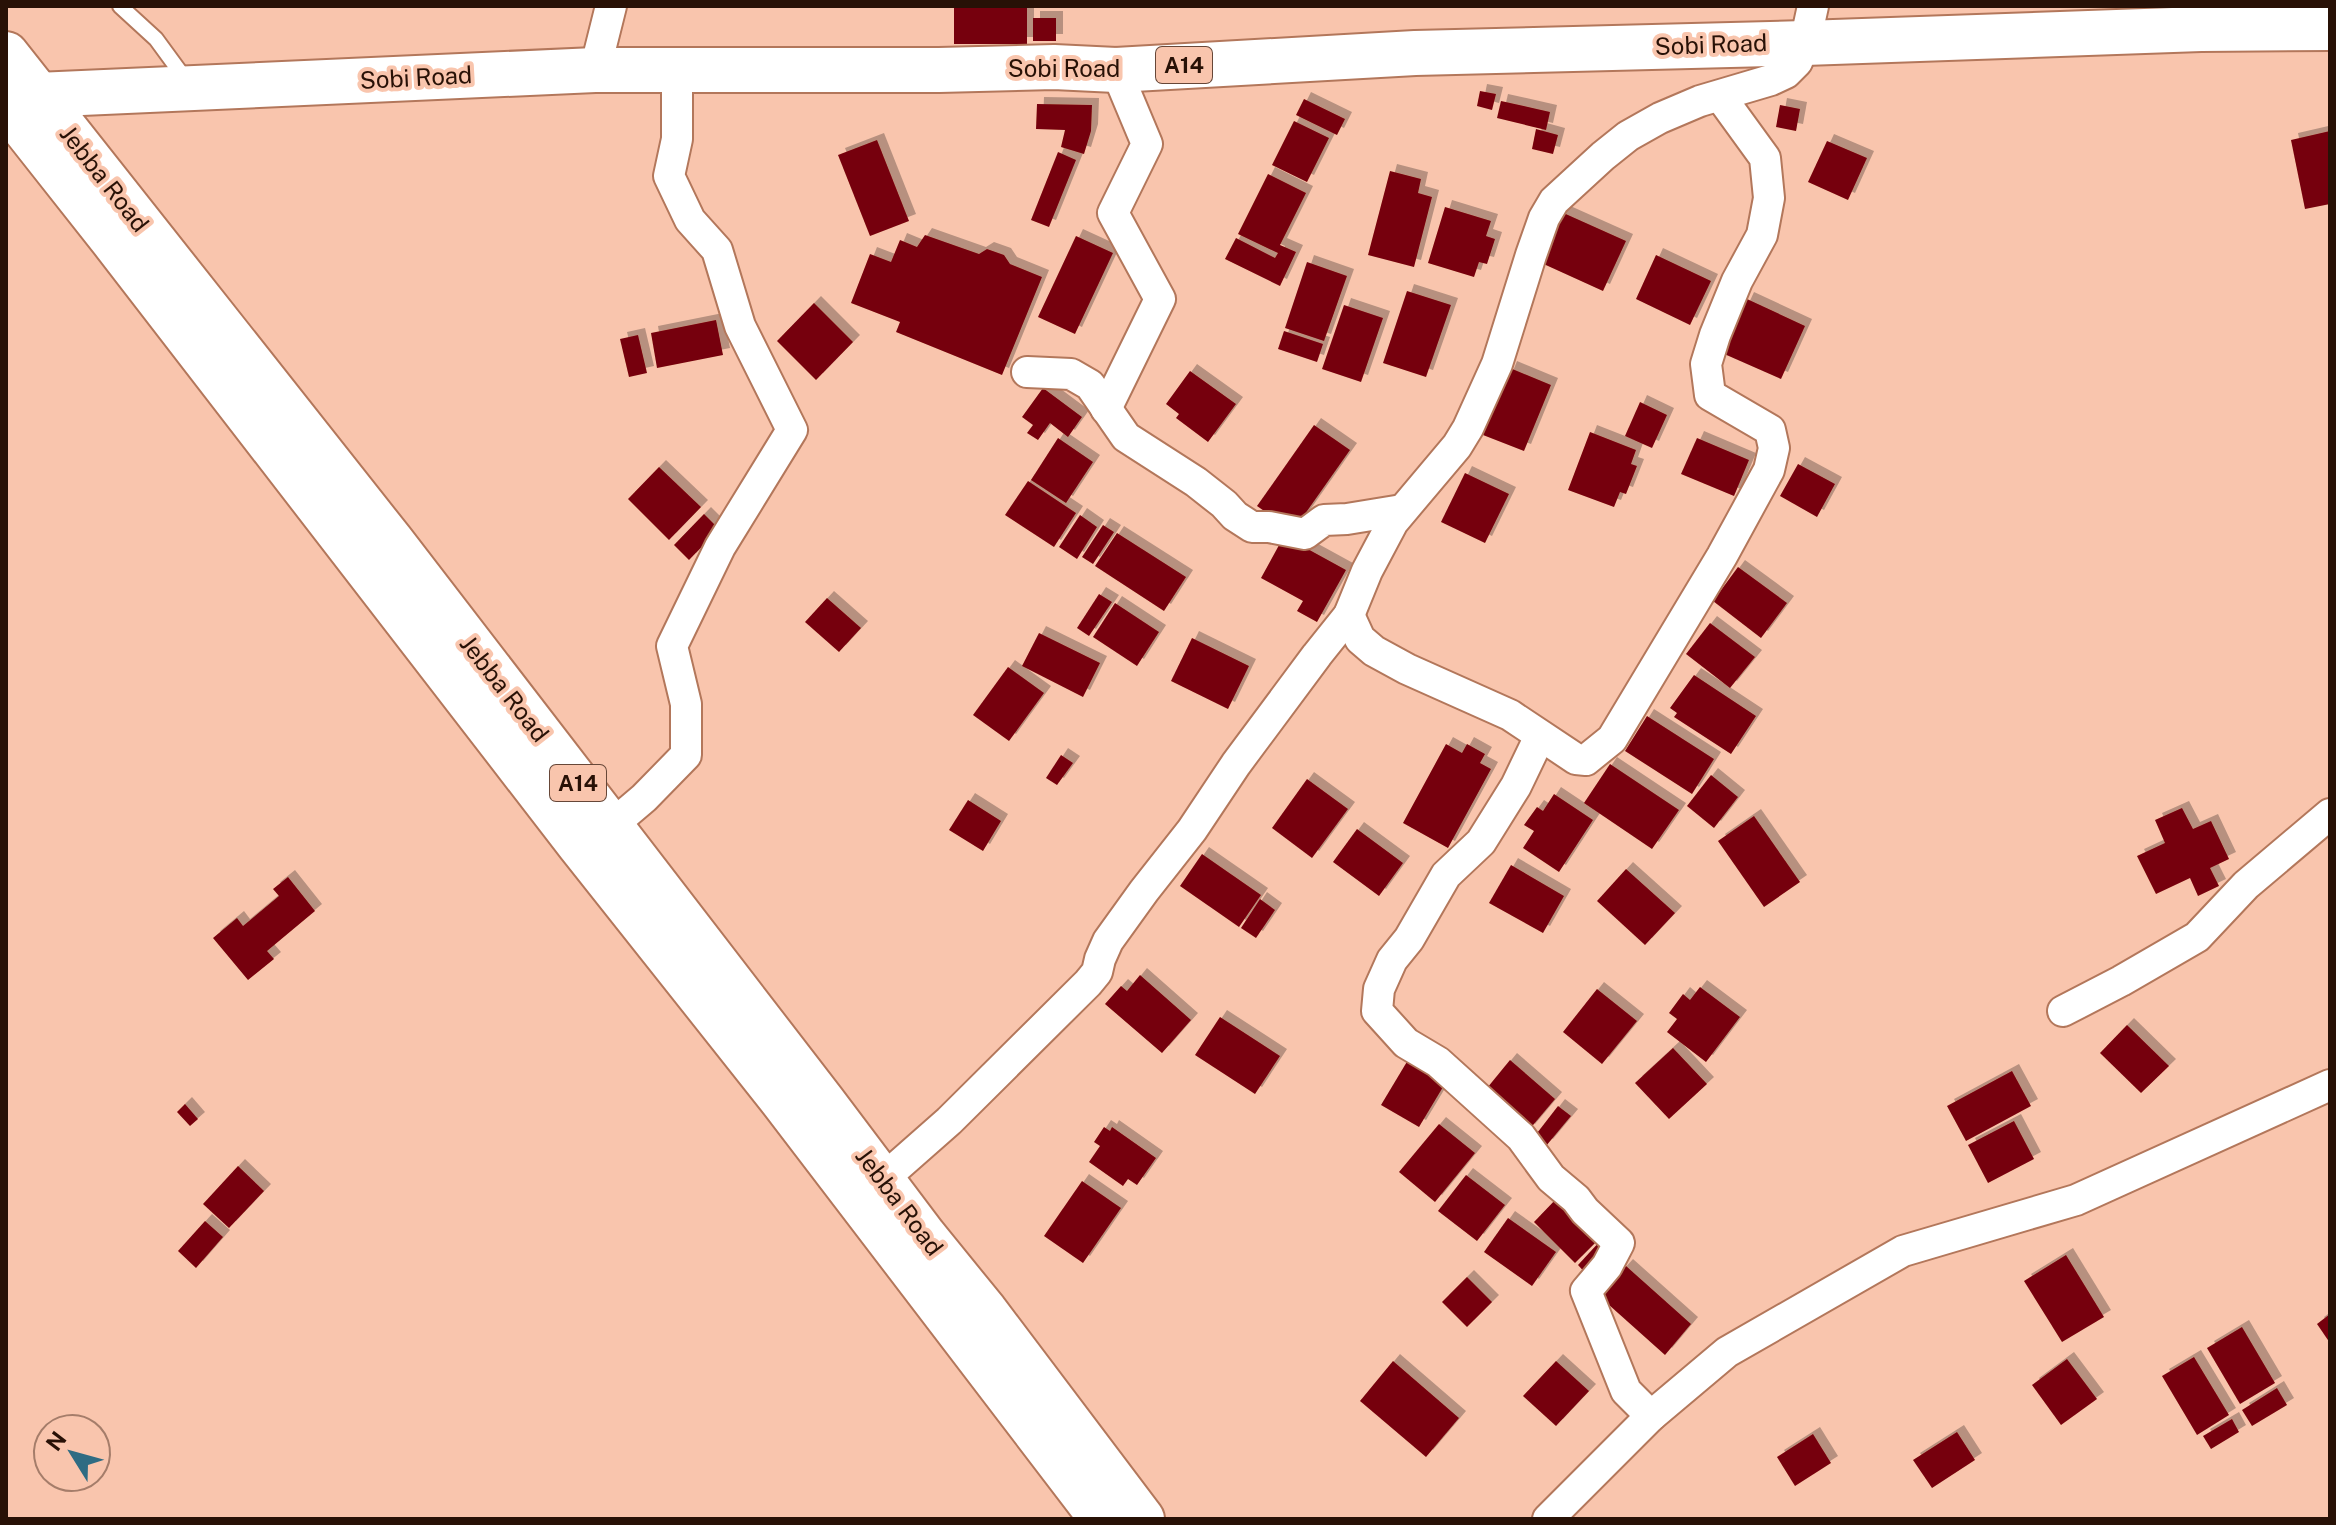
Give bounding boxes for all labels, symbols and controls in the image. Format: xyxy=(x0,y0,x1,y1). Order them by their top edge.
street label: Sobi Road xyxy=(1654,28,1768,60)
road number: A14 xyxy=(1156,47,1212,83)
street label: Sobi Road xyxy=(1008,54,1120,82)
street label: Sobi Road xyxy=(359,60,473,94)
street label: Jebba Road xyxy=(55,120,155,237)
street label: Jebba Road xyxy=(455,630,555,747)
road number: A14 xyxy=(550,765,606,801)
street label: Jebba Road xyxy=(850,1142,949,1261)
north arrow xyxy=(32,1413,112,1493)
text: N xyxy=(40,1426,72,1456)

